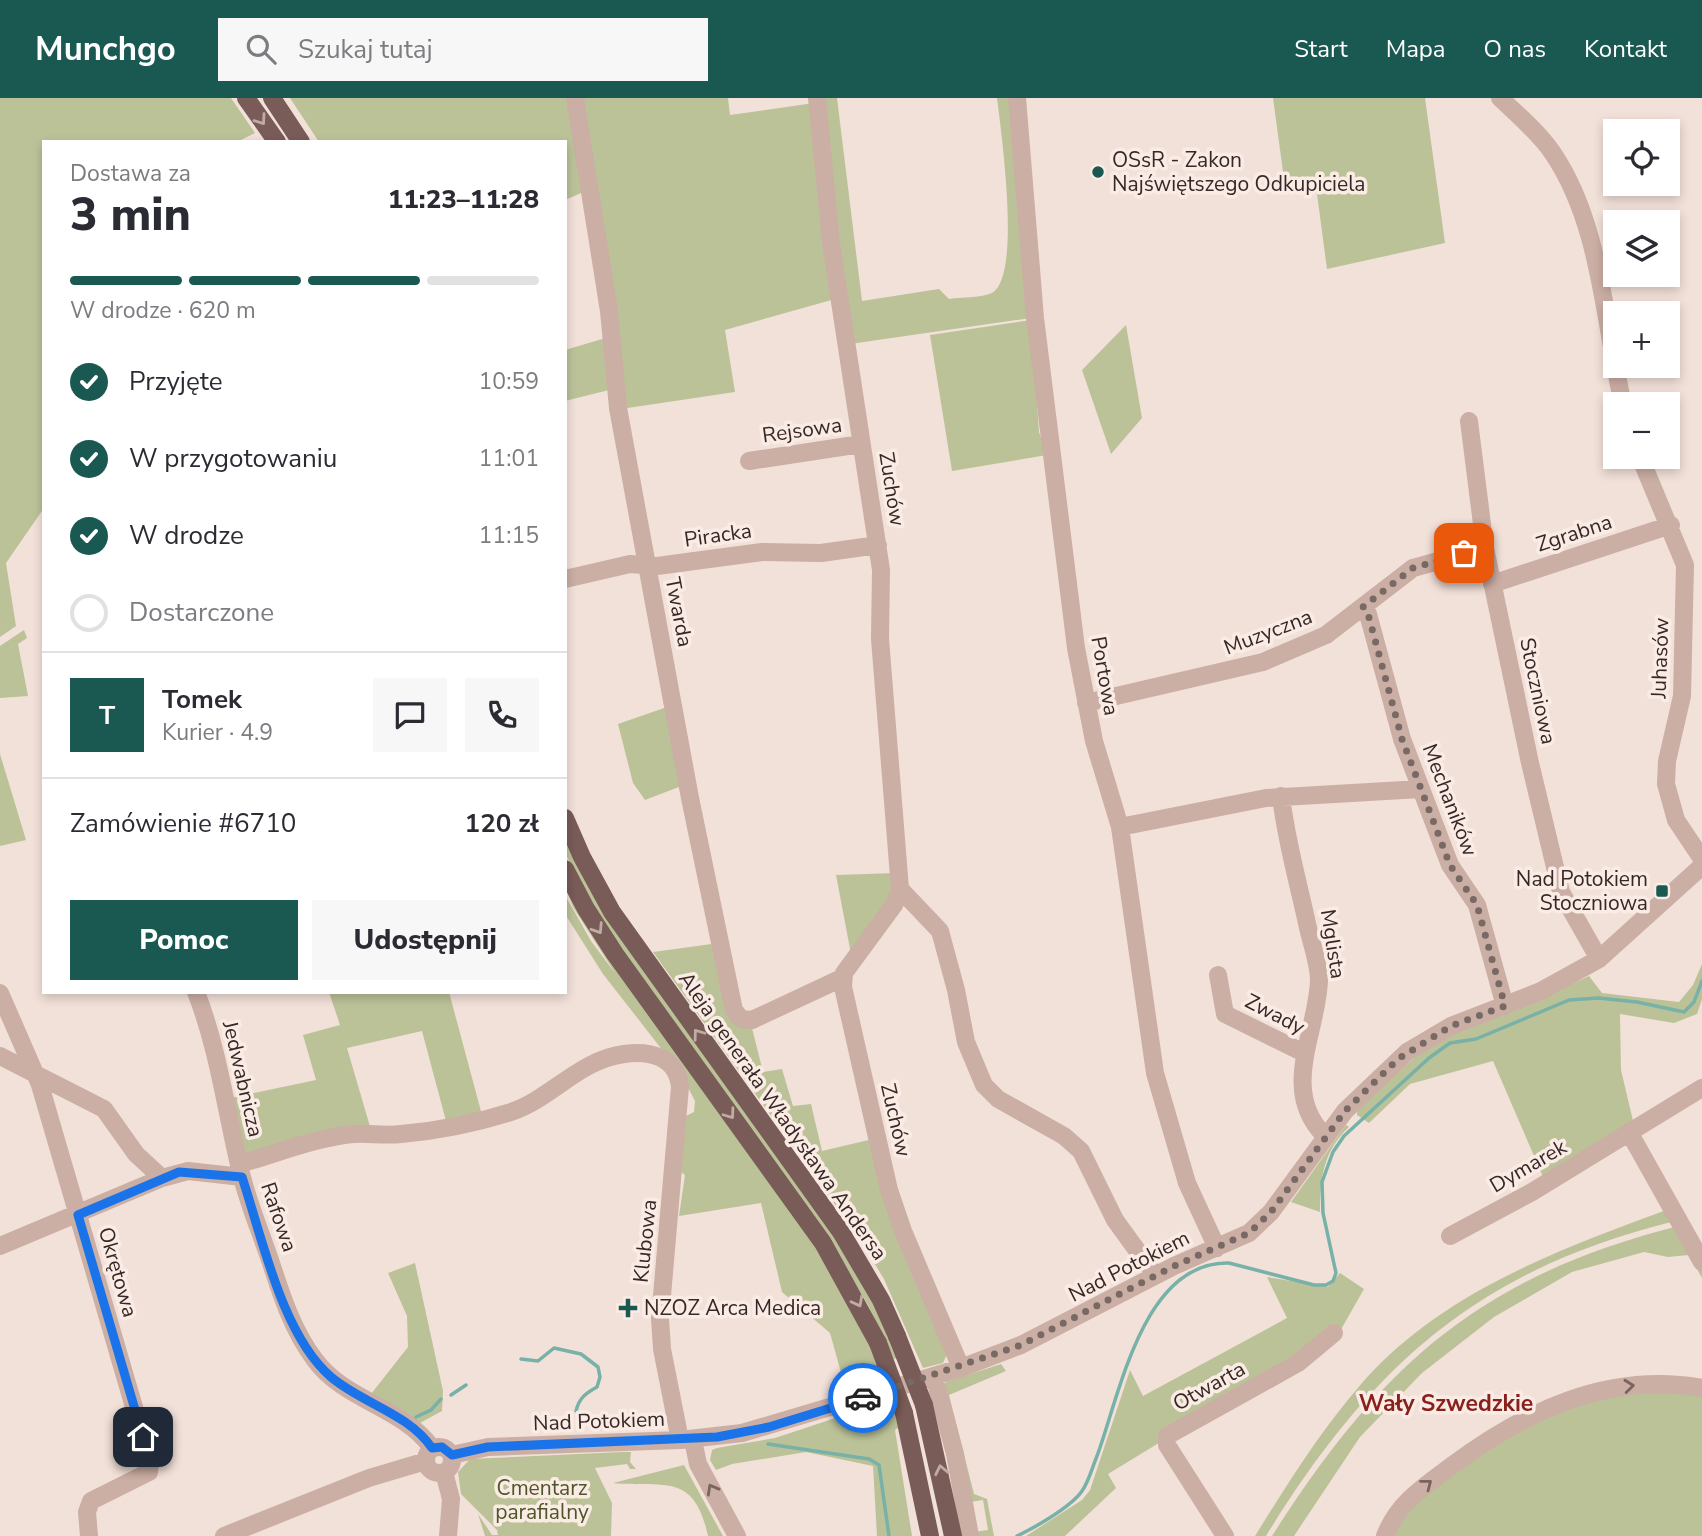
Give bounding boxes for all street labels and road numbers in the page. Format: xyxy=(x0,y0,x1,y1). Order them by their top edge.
street label: Rejsowa xyxy=(760,411,844,449)
street label: Zuchów xyxy=(872,450,912,528)
street label: Zgrabna xyxy=(1532,508,1616,558)
street label: Piracka xyxy=(682,516,754,554)
street label: Twarda xyxy=(659,575,699,649)
street label: Muzyczna xyxy=(1220,602,1316,662)
street label: Juhasów xyxy=(1645,617,1675,700)
street label: Portowa xyxy=(1084,634,1126,718)
street label: Stoczniowa xyxy=(1513,635,1563,747)
street label: Mechaników xyxy=(1416,740,1484,860)
street label: Mglista xyxy=(1314,907,1352,981)
street label: Aleja generała Władysława Andersa xyxy=(672,966,894,1266)
street label: Zwady xyxy=(1240,987,1310,1041)
street label: Jedwabnicza xyxy=(216,1017,270,1140)
street label: Zuchów xyxy=(874,1080,918,1160)
street label: Dymarek xyxy=(1484,1132,1572,1199)
street label: Rafowa xyxy=(254,1178,304,1256)
street label: Klubowa xyxy=(627,1198,663,1284)
street label: Okrętowa xyxy=(92,1224,144,1320)
street label: Nad Potokiem xyxy=(1064,1224,1194,1308)
street label: Otwarta xyxy=(1168,1355,1250,1417)
street label: Nad Potokiem xyxy=(532,1405,666,1437)

